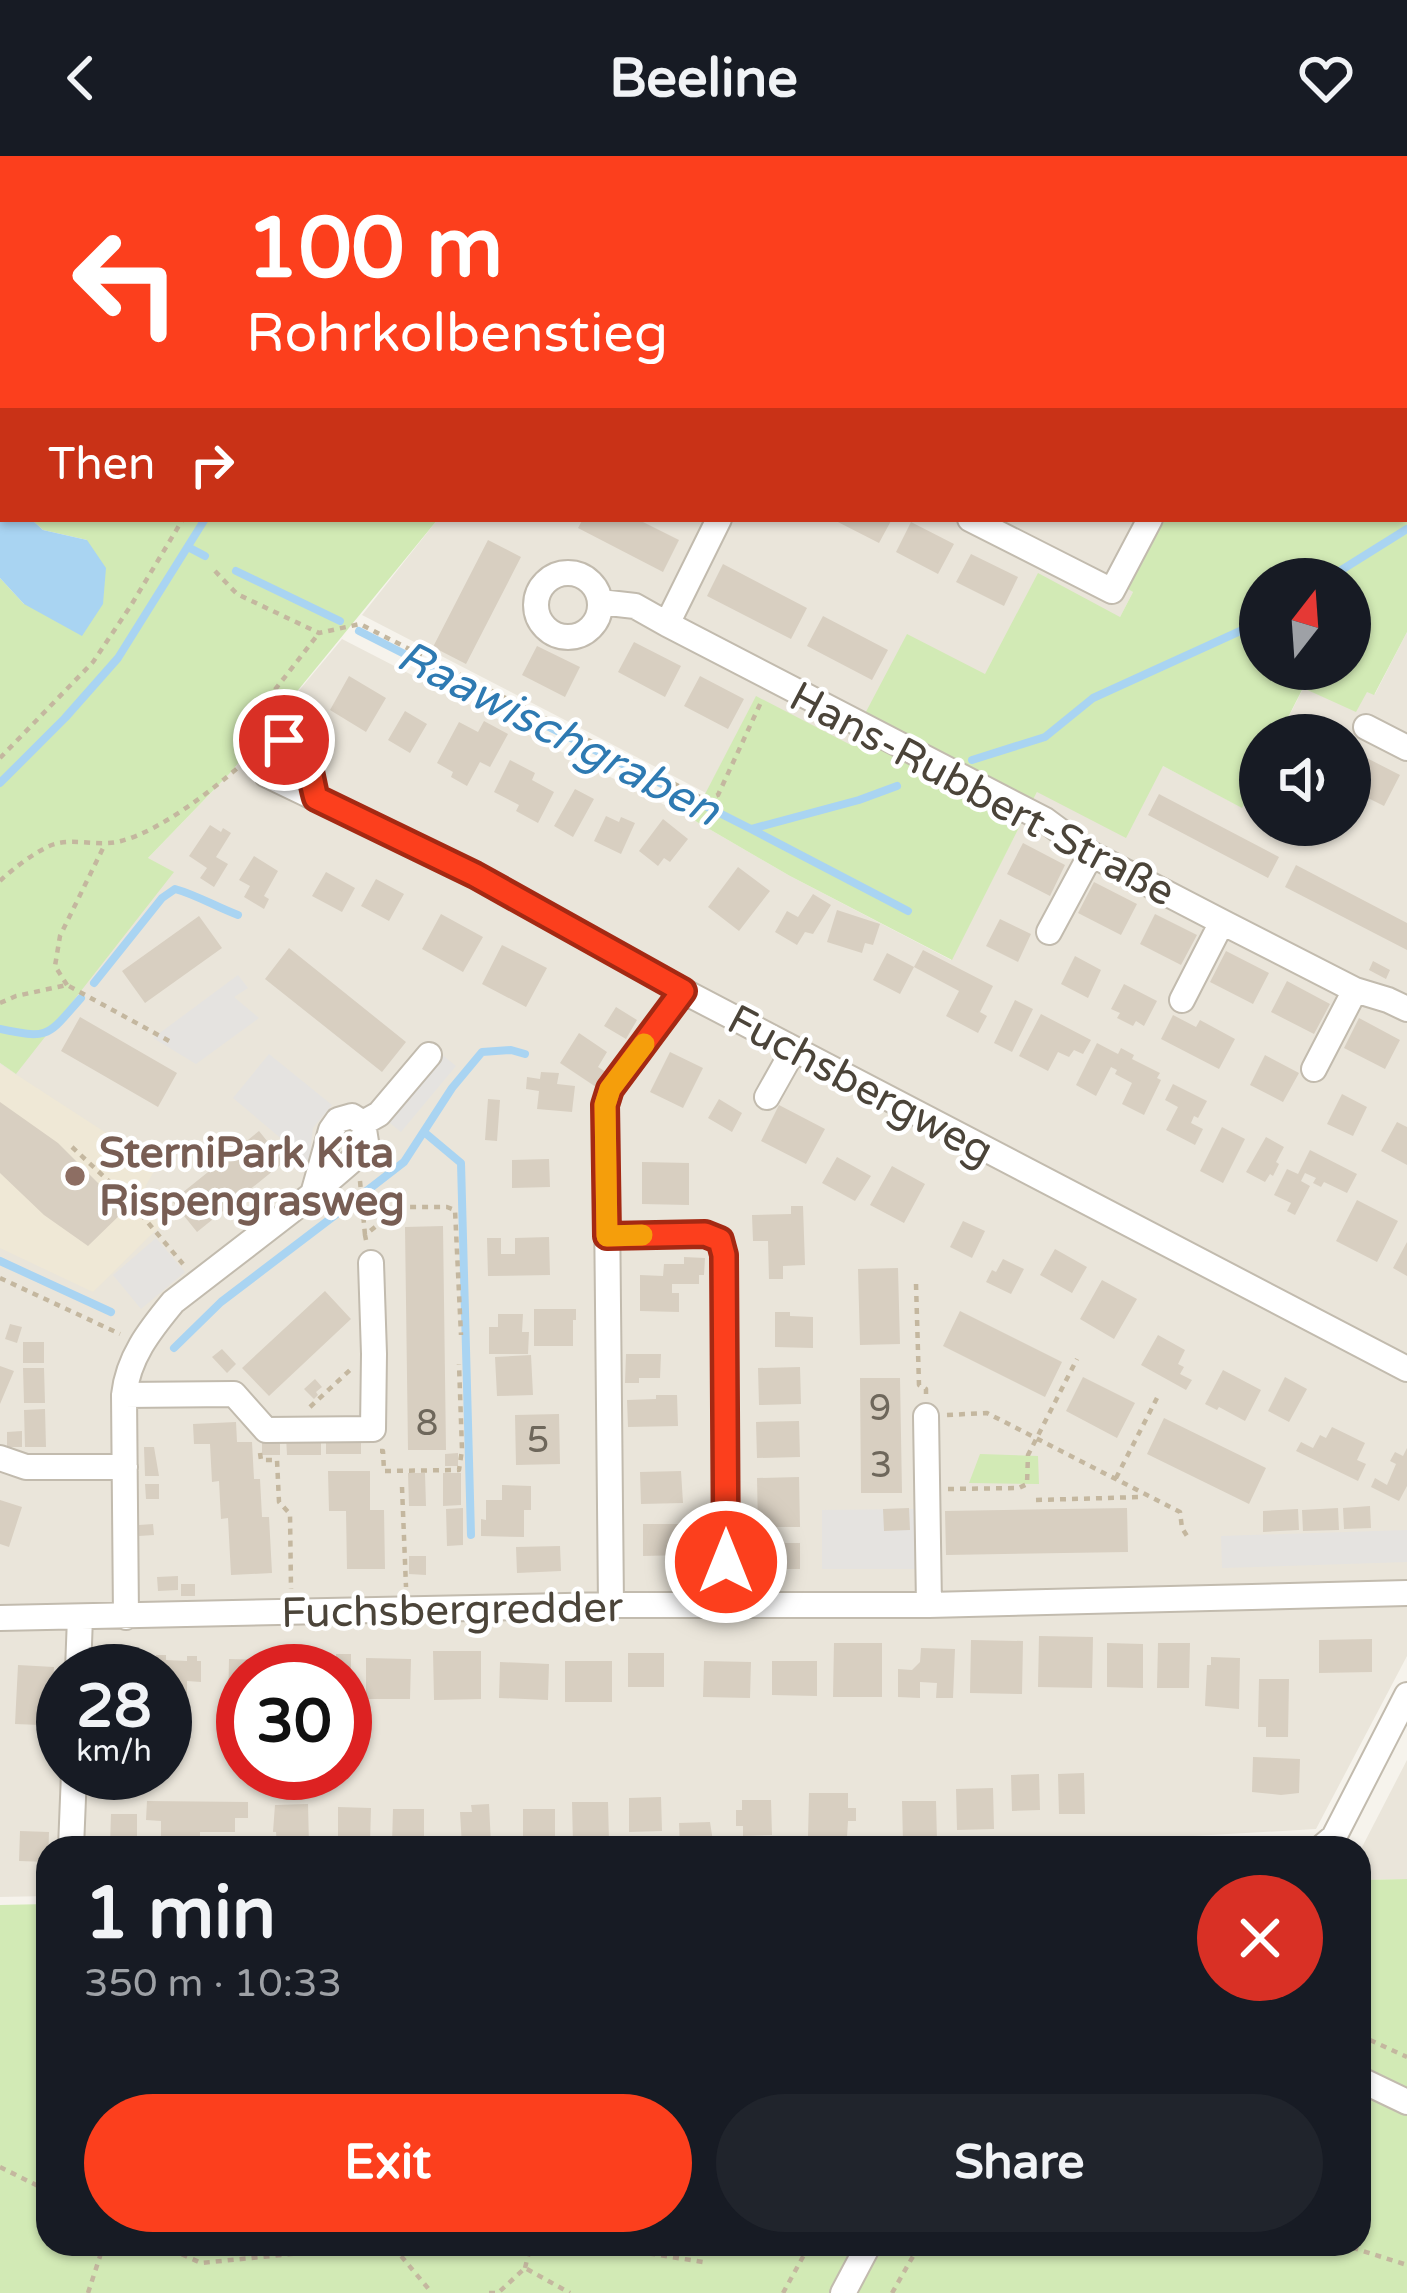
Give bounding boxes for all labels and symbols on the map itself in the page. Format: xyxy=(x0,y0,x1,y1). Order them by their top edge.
north arrow xyxy=(1239,558,1371,690)
water label: Raawischgraben xyxy=(388,629,730,839)
street label: Hans-Rubbert-Straße xyxy=(781,671,1184,918)
pin xyxy=(233,689,335,791)
street label: Fuchsbergweg xyxy=(719,994,1002,1177)
place label: SterniPark Kita Rispengrasweg xyxy=(99,1128,405,1227)
marker: SterniPark Kita Rispengrasweg xyxy=(62,1163,88,1189)
house number: 9 xyxy=(869,1387,891,1430)
house number: 8 xyxy=(416,1402,438,1445)
house number: 5 xyxy=(527,1419,549,1462)
house number: 3 xyxy=(870,1444,892,1487)
position arrow xyxy=(663,1499,789,1625)
street label: Fuchsbergredder xyxy=(281,1582,623,1639)
speed limit sign: 30 xyxy=(216,1644,372,1800)

